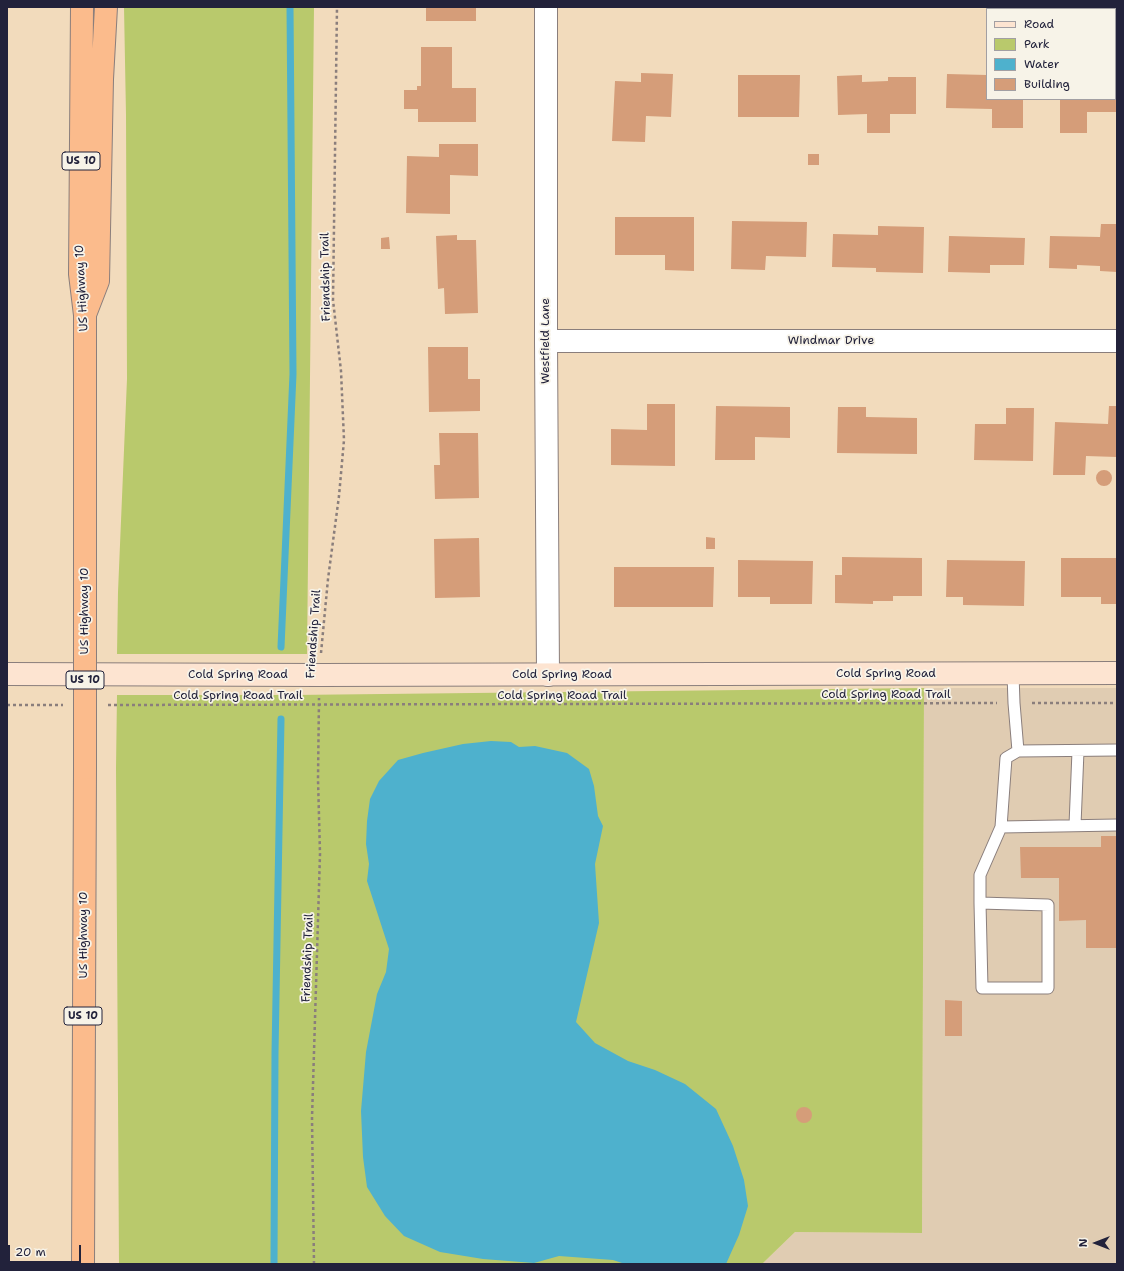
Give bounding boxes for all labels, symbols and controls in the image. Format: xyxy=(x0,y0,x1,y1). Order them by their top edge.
legend xyxy=(986,8,1116,100)
text: Road xyxy=(1024,16,1054,32)
text: Park xyxy=(1024,36,1050,52)
text: Water xyxy=(1024,56,1059,72)
text: Building xyxy=(1024,76,1070,92)
road number: US 10 xyxy=(62,152,100,170)
street label: Friendship Trail xyxy=(318,232,334,322)
street label: US Highway 10 xyxy=(73,244,91,332)
street label: Westfield Lane xyxy=(539,298,553,384)
street label: Windmar Drive xyxy=(788,334,874,348)
street label: US Highway 10 xyxy=(78,568,92,654)
street label: Friendship Trail xyxy=(304,589,324,679)
street label: Cold Spring Road xyxy=(836,667,936,681)
street label: Cold Spring Road xyxy=(188,668,288,682)
street label: Cold Spring Road xyxy=(512,668,612,682)
road number: US 10 xyxy=(66,671,104,689)
street label: Cold Spring Road Trail xyxy=(821,688,951,702)
street label: Cold Spring Road Trail xyxy=(173,689,303,703)
street label: Cold Spring Road Trail xyxy=(497,689,627,703)
street label: US Highway 10 xyxy=(77,892,91,978)
street label: Friendship Trail xyxy=(299,913,317,1003)
road number: US 10 xyxy=(64,1007,102,1025)
north arrow xyxy=(1076,1223,1116,1263)
scale bar xyxy=(10,1237,83,1263)
text: N xyxy=(1076,1239,1091,1247)
text: 20 m xyxy=(15,1244,46,1260)

